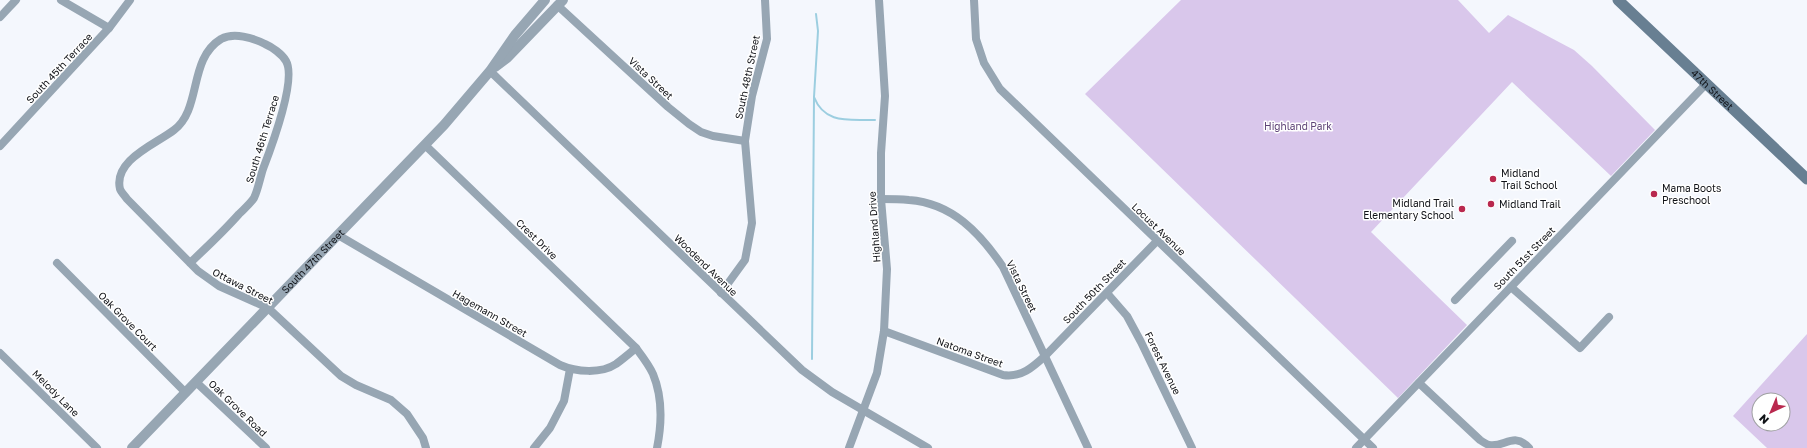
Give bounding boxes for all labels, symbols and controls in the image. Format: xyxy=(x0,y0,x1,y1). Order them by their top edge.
street label: South 45th Terrace xyxy=(23,30,95,105)
street label: South 48th Street xyxy=(732,34,762,120)
street label: Vista Street xyxy=(626,54,676,102)
street label: 47th Street xyxy=(1689,67,1736,112)
street label: South 46th Terrace xyxy=(243,93,281,185)
park label: Highland Park xyxy=(1264,120,1332,132)
place label: Midland Trail School xyxy=(1501,167,1557,191)
marker: Midland Trail School xyxy=(1488,174,1498,184)
place label: Mama Boots Preschool xyxy=(1662,182,1721,206)
marker: Mama Boots Preschool xyxy=(1649,189,1659,199)
street label: Highland Drive xyxy=(866,191,882,263)
place label: Midland Trail Elementary School xyxy=(1363,197,1454,221)
place label: Midland Trail xyxy=(1499,198,1561,210)
marker: Midland Trail xyxy=(1486,199,1496,209)
street label: Locust Avenue xyxy=(1130,200,1189,258)
marker: Midland Trail Elementary School xyxy=(1457,204,1467,214)
street label: Crest Drive xyxy=(514,216,560,262)
street label: South 51st Street xyxy=(1491,224,1557,292)
street label: South 47th Street xyxy=(279,226,346,296)
street label: Woodend Avenue xyxy=(672,232,740,298)
street label: South 50th Street xyxy=(1060,256,1128,326)
street label: Vista Street xyxy=(1004,258,1040,314)
street label: Ottawa Street xyxy=(211,266,275,306)
street label: Hagemann Street xyxy=(451,287,529,339)
street label: Oak Grove Court xyxy=(96,289,160,353)
street label: Forest Avenue xyxy=(1143,330,1184,397)
street label: Natoma Street xyxy=(935,334,1005,370)
street label: Melody Lane xyxy=(30,367,82,419)
street label: Oak Grove Road xyxy=(206,377,270,439)
north arrow xyxy=(1751,392,1791,432)
text: N xyxy=(1756,412,1771,427)

